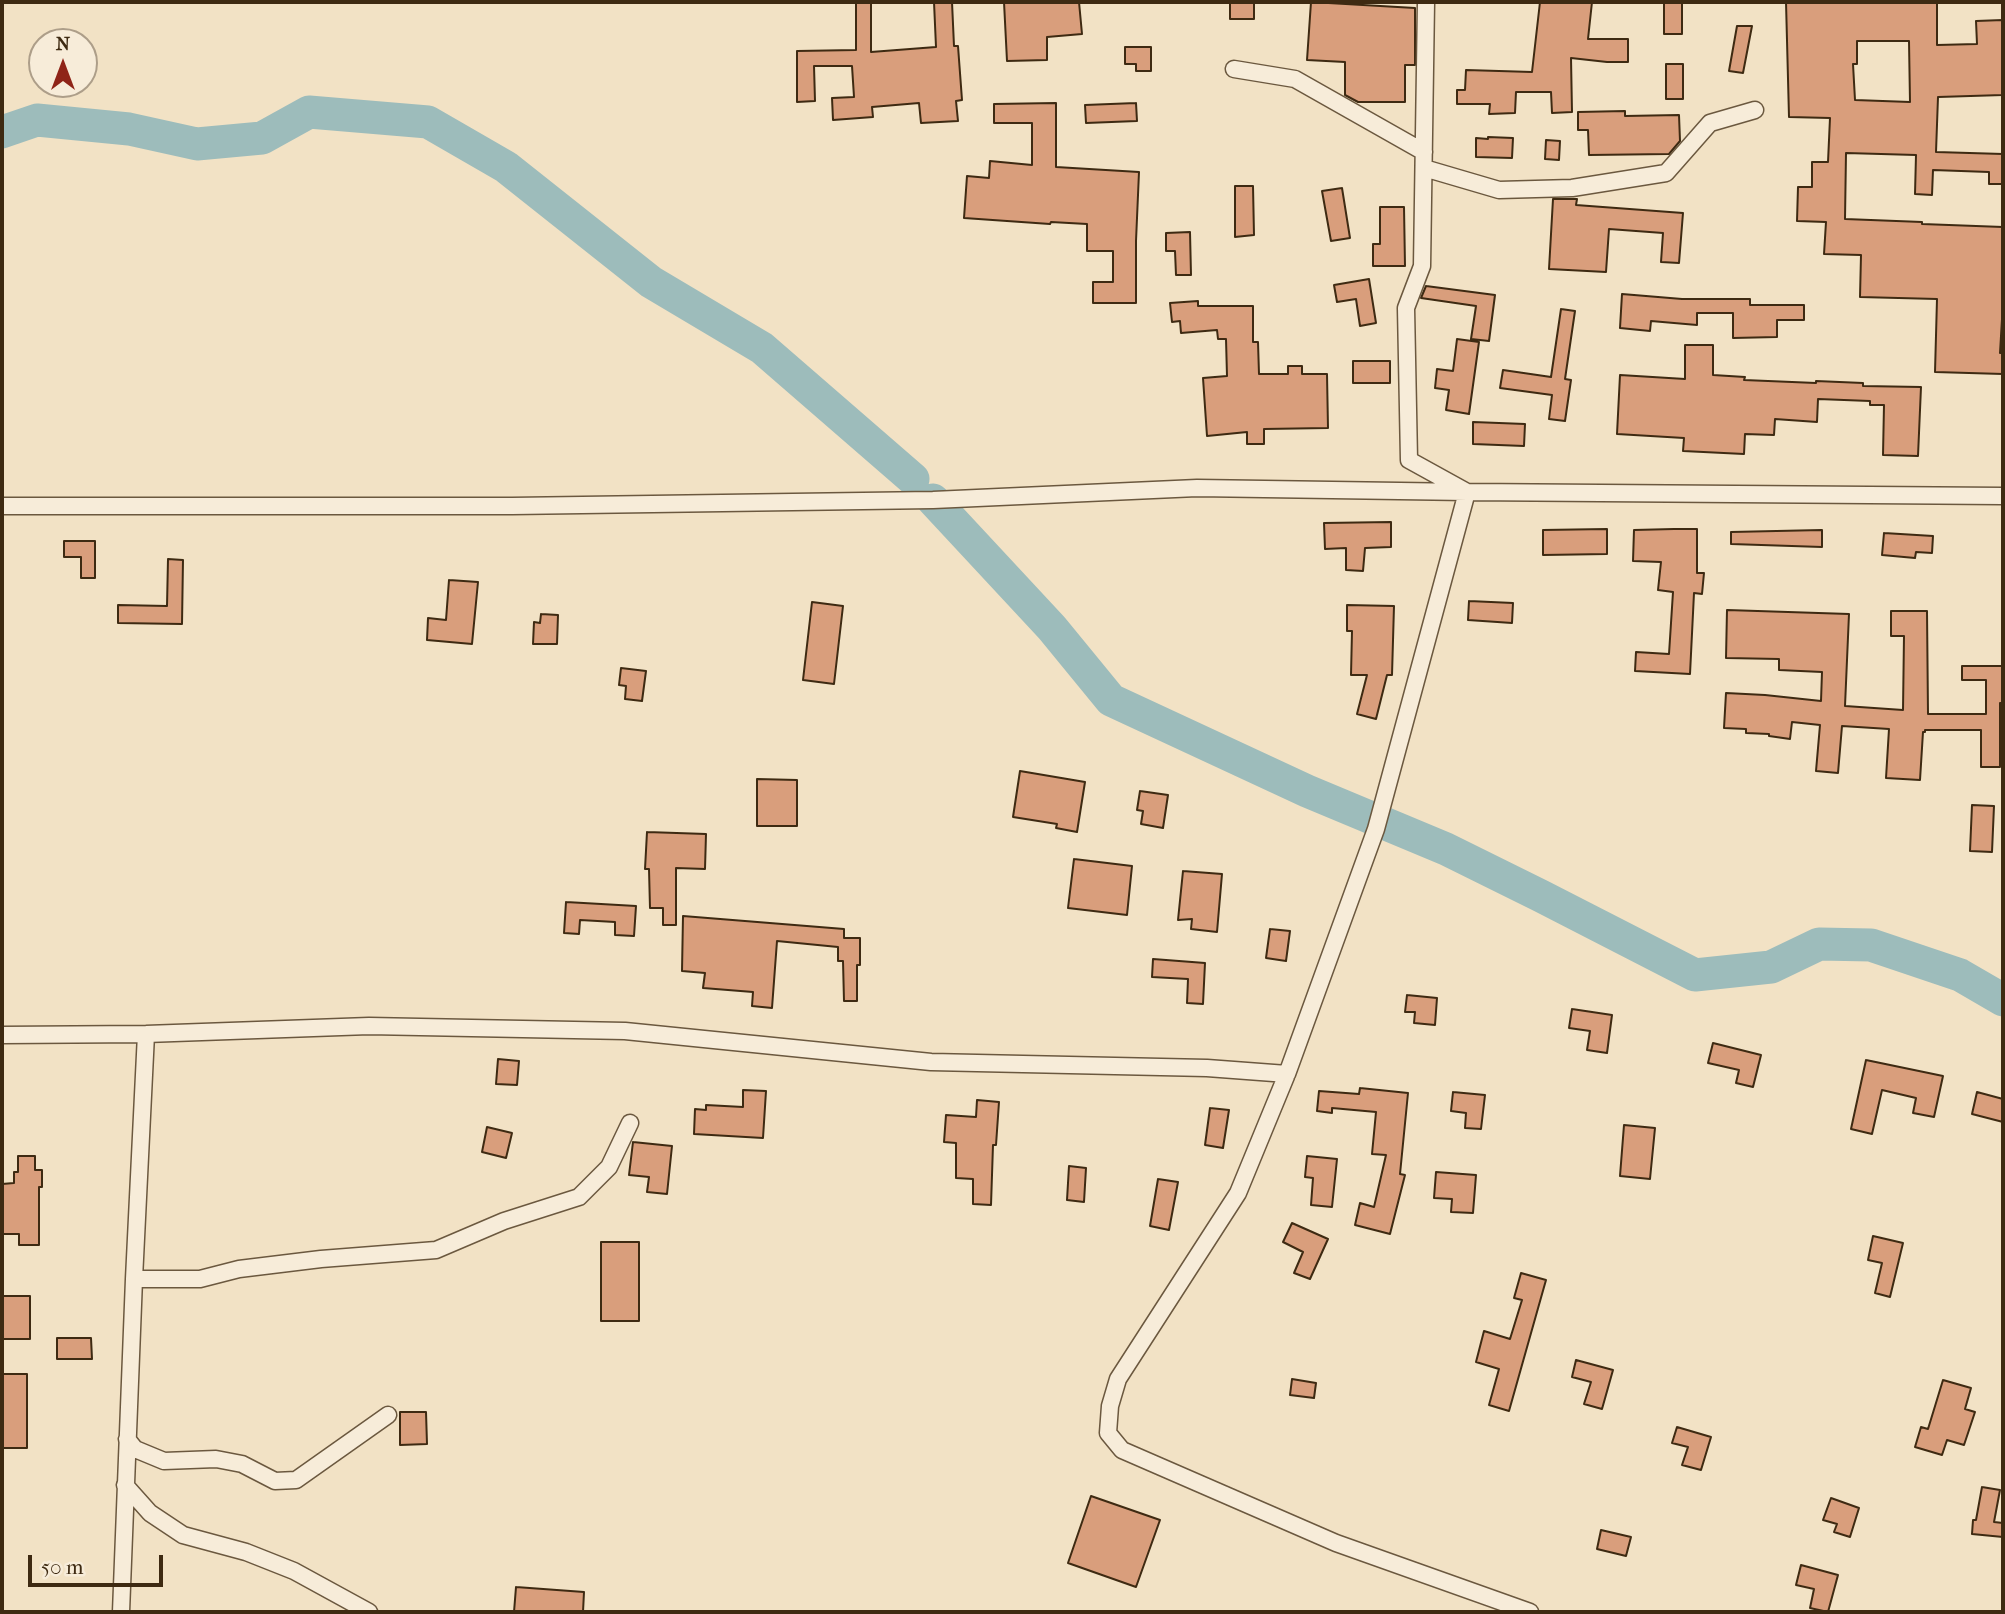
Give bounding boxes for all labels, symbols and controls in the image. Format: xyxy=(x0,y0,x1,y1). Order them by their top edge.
north arrow xyxy=(28,28,98,98)
text: N xyxy=(56,33,70,55)
scale bar xyxy=(32,1540,166,1584)
text: 50 m xyxy=(41,1555,84,1579)

